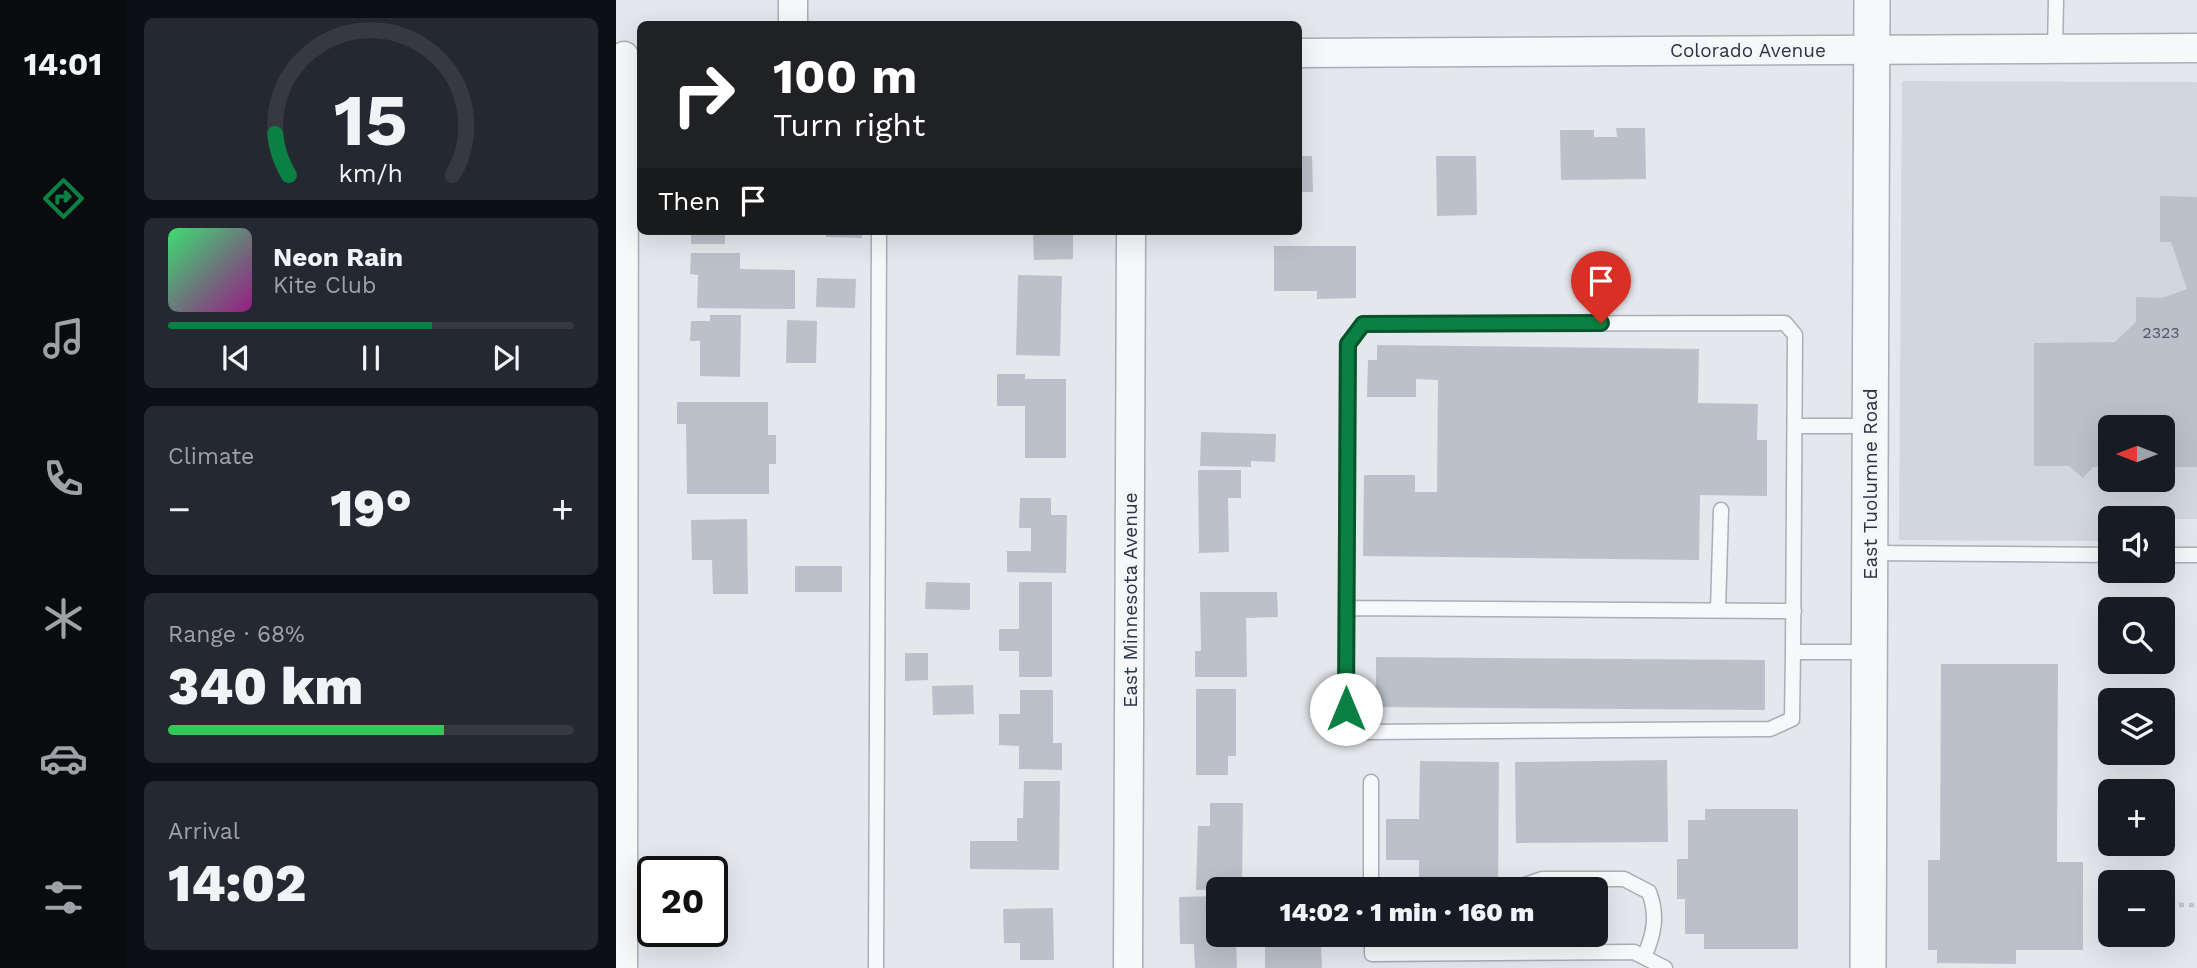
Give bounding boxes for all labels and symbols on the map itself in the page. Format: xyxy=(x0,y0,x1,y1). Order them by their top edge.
street label: Colorado Avenue xyxy=(1670,39,1826,62)
pin xyxy=(1571,251,1631,323)
house number: 2323 xyxy=(2142,323,2180,342)
street label: East Tuolumne Road xyxy=(1859,388,1882,580)
north arrow xyxy=(2098,415,2175,492)
street label: East Minnesota Avenue xyxy=(1119,492,1142,708)
position arrow xyxy=(1309,672,1383,746)
speed limit sign: 20 xyxy=(637,856,728,947)

